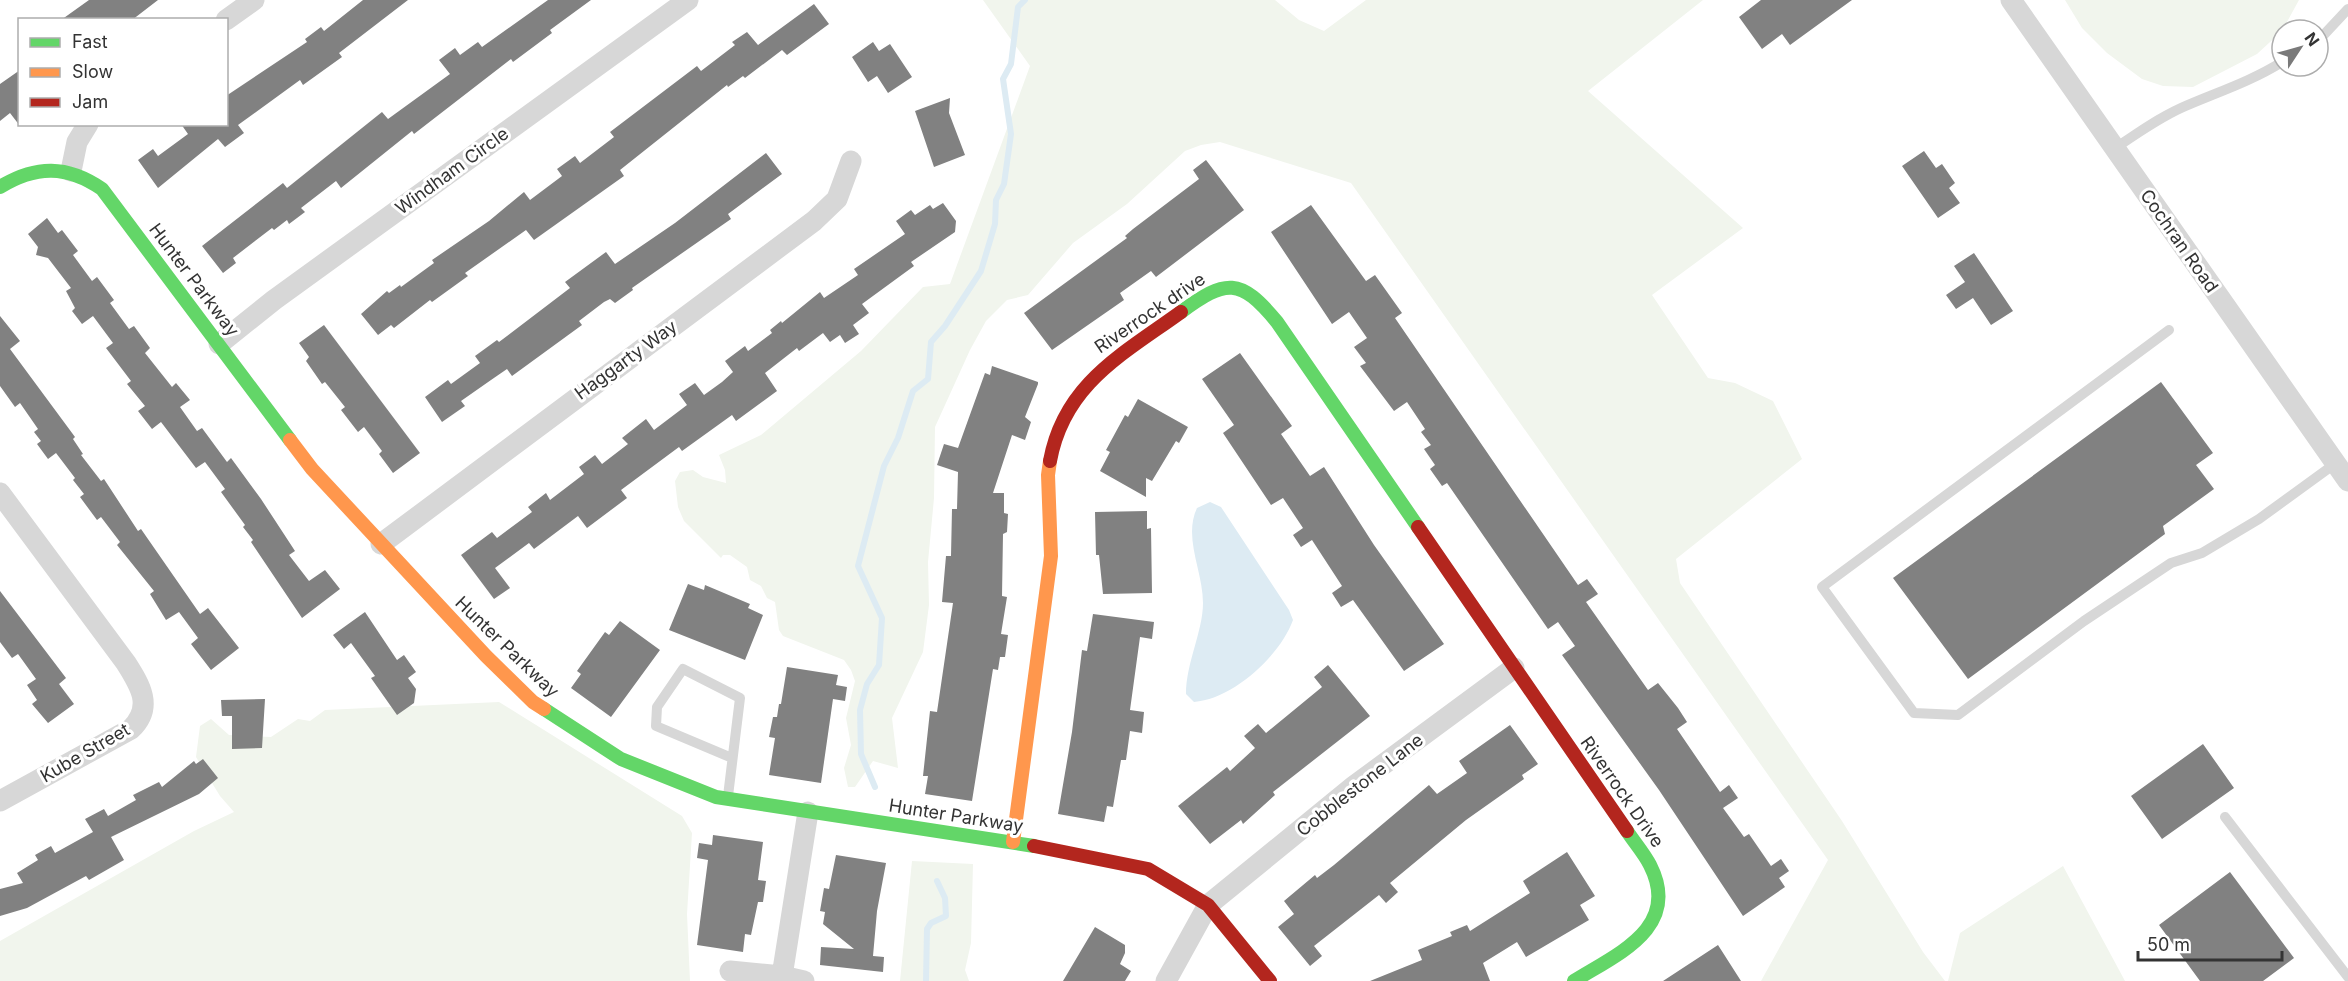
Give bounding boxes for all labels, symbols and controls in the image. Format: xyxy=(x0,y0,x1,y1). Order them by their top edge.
legend xyxy=(18,18,228,126)
north arrow xyxy=(2270,18,2330,78)
text: N xyxy=(2300,28,2324,50)
text: Fast xyxy=(72,31,108,52)
text: Slow xyxy=(72,61,113,82)
text: Jam xyxy=(72,91,108,112)
street label: Windham Circle xyxy=(391,123,512,219)
street label: Cochran Road xyxy=(2136,185,2223,296)
street label: Hunter Parkway xyxy=(145,219,244,340)
street label: Riverrock drive xyxy=(1091,268,1209,357)
street label: Haggarty Way xyxy=(571,316,681,404)
street label: Hunter Parkway xyxy=(451,592,564,701)
street label: Kube Street xyxy=(36,719,133,787)
street label: Cobblestone Lane xyxy=(1292,729,1427,840)
street label: Riverrock Drive xyxy=(1576,732,1668,851)
street label: Hunter Parkway xyxy=(887,795,1025,837)
scale bar xyxy=(2138,924,2282,962)
text: 50 m xyxy=(2147,934,2190,955)

